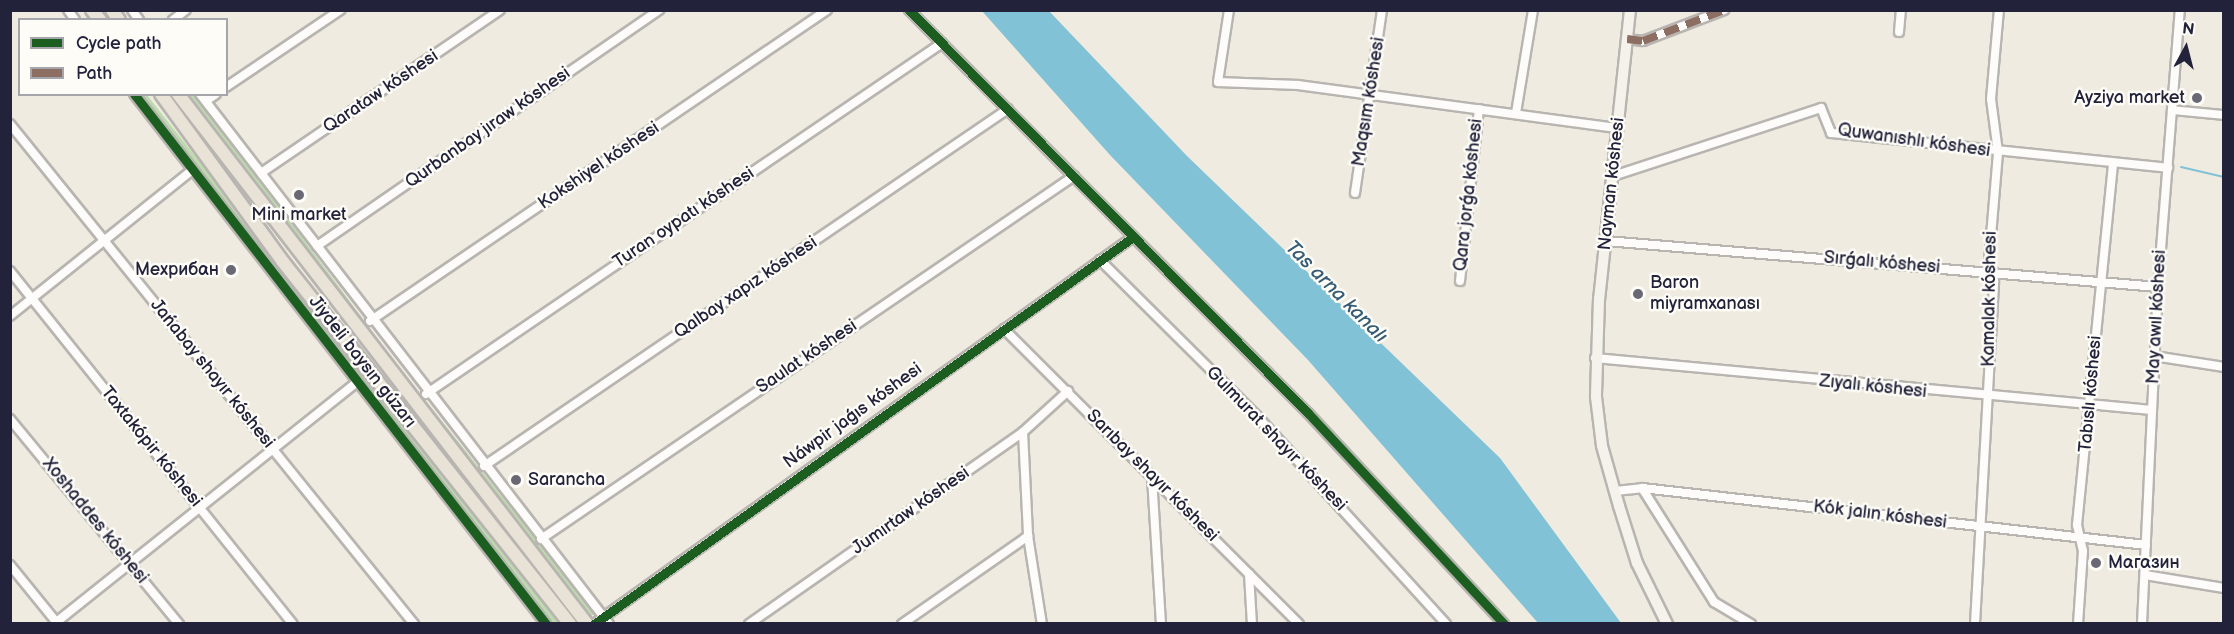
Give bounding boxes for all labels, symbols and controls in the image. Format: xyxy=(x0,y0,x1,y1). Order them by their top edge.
legend xyxy=(18,18,228,96)
north arrow xyxy=(2156,18,2216,78)
text: N xyxy=(2181,19,2195,40)
text: Cycle path xyxy=(76,33,162,54)
street label: Maqsım kóshesi xyxy=(1348,36,1390,168)
street label: Qarataw kóshesi xyxy=(319,46,443,138)
street label: Qurbanbay jıraw kóshesi xyxy=(401,62,575,194)
text: Path xyxy=(76,63,112,84)
place label: Ayziya market xyxy=(2074,87,2185,109)
marker: Ayziya market xyxy=(2190,91,2204,105)
street label: Kokshiyel kóshesi xyxy=(534,117,664,215)
street label: Nayman kóshesi xyxy=(1594,117,1630,251)
street label: Qara jorǵa kóshesi xyxy=(1450,118,1488,272)
street label: Quwanıshlı kóshesi xyxy=(1836,120,1992,162)
street label: Turan oypatı kóshesi xyxy=(609,163,759,273)
marker: Mini market xyxy=(292,188,306,202)
place label: Mini market xyxy=(251,204,347,226)
street label: Kamalak kóshesi xyxy=(1978,231,2002,367)
street label: Qalbay xapız kóshesi xyxy=(670,232,822,344)
water label: Tas arna kanalı xyxy=(1280,236,1392,348)
street label: Sırǵalı kóshesi xyxy=(1823,247,1941,279)
street label: May awıl kóshesi xyxy=(2143,249,2171,385)
place label: Мехрибан xyxy=(135,259,219,281)
marker: Мехрибан xyxy=(224,263,238,277)
place label: Baron miyramxanası xyxy=(1650,273,1760,316)
marker: Baron miyramxanası xyxy=(1631,287,1645,301)
street label: Jiydeli baysın gúzarı xyxy=(304,292,420,432)
street label: Jańabay shayır kóshesi xyxy=(145,295,279,453)
street label: Saulat kóshesi xyxy=(752,315,862,399)
street label: Tabıslı kóshesi xyxy=(2075,335,2107,453)
street label: Náwpir jaǵıs kóshesi xyxy=(779,358,927,474)
street label: Gulmurat shayır kóshesi xyxy=(1201,362,1351,516)
street label: Zıyalı kóshesi xyxy=(1818,371,1928,403)
street label: Taxtakópir kóshesi xyxy=(96,382,206,512)
street label: Sarıbay shayır kóshesi xyxy=(1081,405,1223,547)
street label: Xoshaddes kóshesi xyxy=(38,454,152,588)
street label: Jumırtaw kóshesi xyxy=(848,462,974,560)
place label: Sarancha xyxy=(528,469,605,491)
marker: Sarancha xyxy=(509,473,523,487)
street label: Kók jalın kóshesi xyxy=(1812,496,1948,534)
place label: Магазин xyxy=(2108,552,2180,574)
marker: Магазин xyxy=(2089,556,2103,570)

